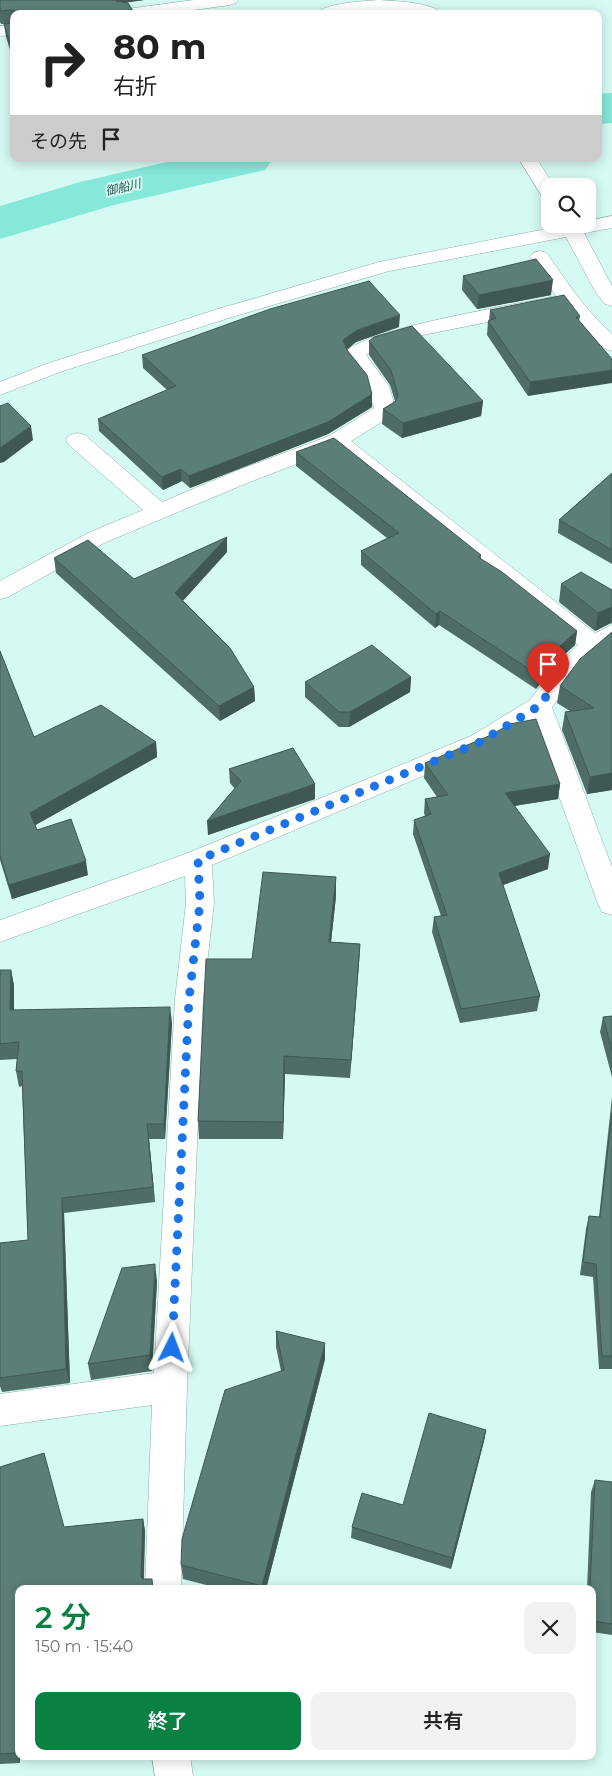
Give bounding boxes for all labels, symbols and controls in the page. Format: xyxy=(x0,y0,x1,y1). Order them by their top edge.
text: 80 m xyxy=(113,25,207,68)
icon: right xyxy=(30,30,95,95)
text: 右折 xyxy=(113,73,157,100)
icon: arrive xyxy=(97,125,125,153)
text: その先 xyxy=(30,130,87,153)
water label: 御船川 xyxy=(104,175,144,198)
map controls xyxy=(541,178,596,233)
button: search xyxy=(541,178,596,233)
pin xyxy=(527,643,569,694)
icon: arrive xyxy=(534,650,562,678)
position arrow xyxy=(145,1321,197,1373)
text: 2 分 xyxy=(35,1599,91,1636)
button: close xyxy=(524,1602,576,1654)
text: 150 m · 15:40 xyxy=(35,1637,133,1656)
button: 終了 xyxy=(35,1692,301,1750)
button: 共有 xyxy=(311,1692,576,1750)

